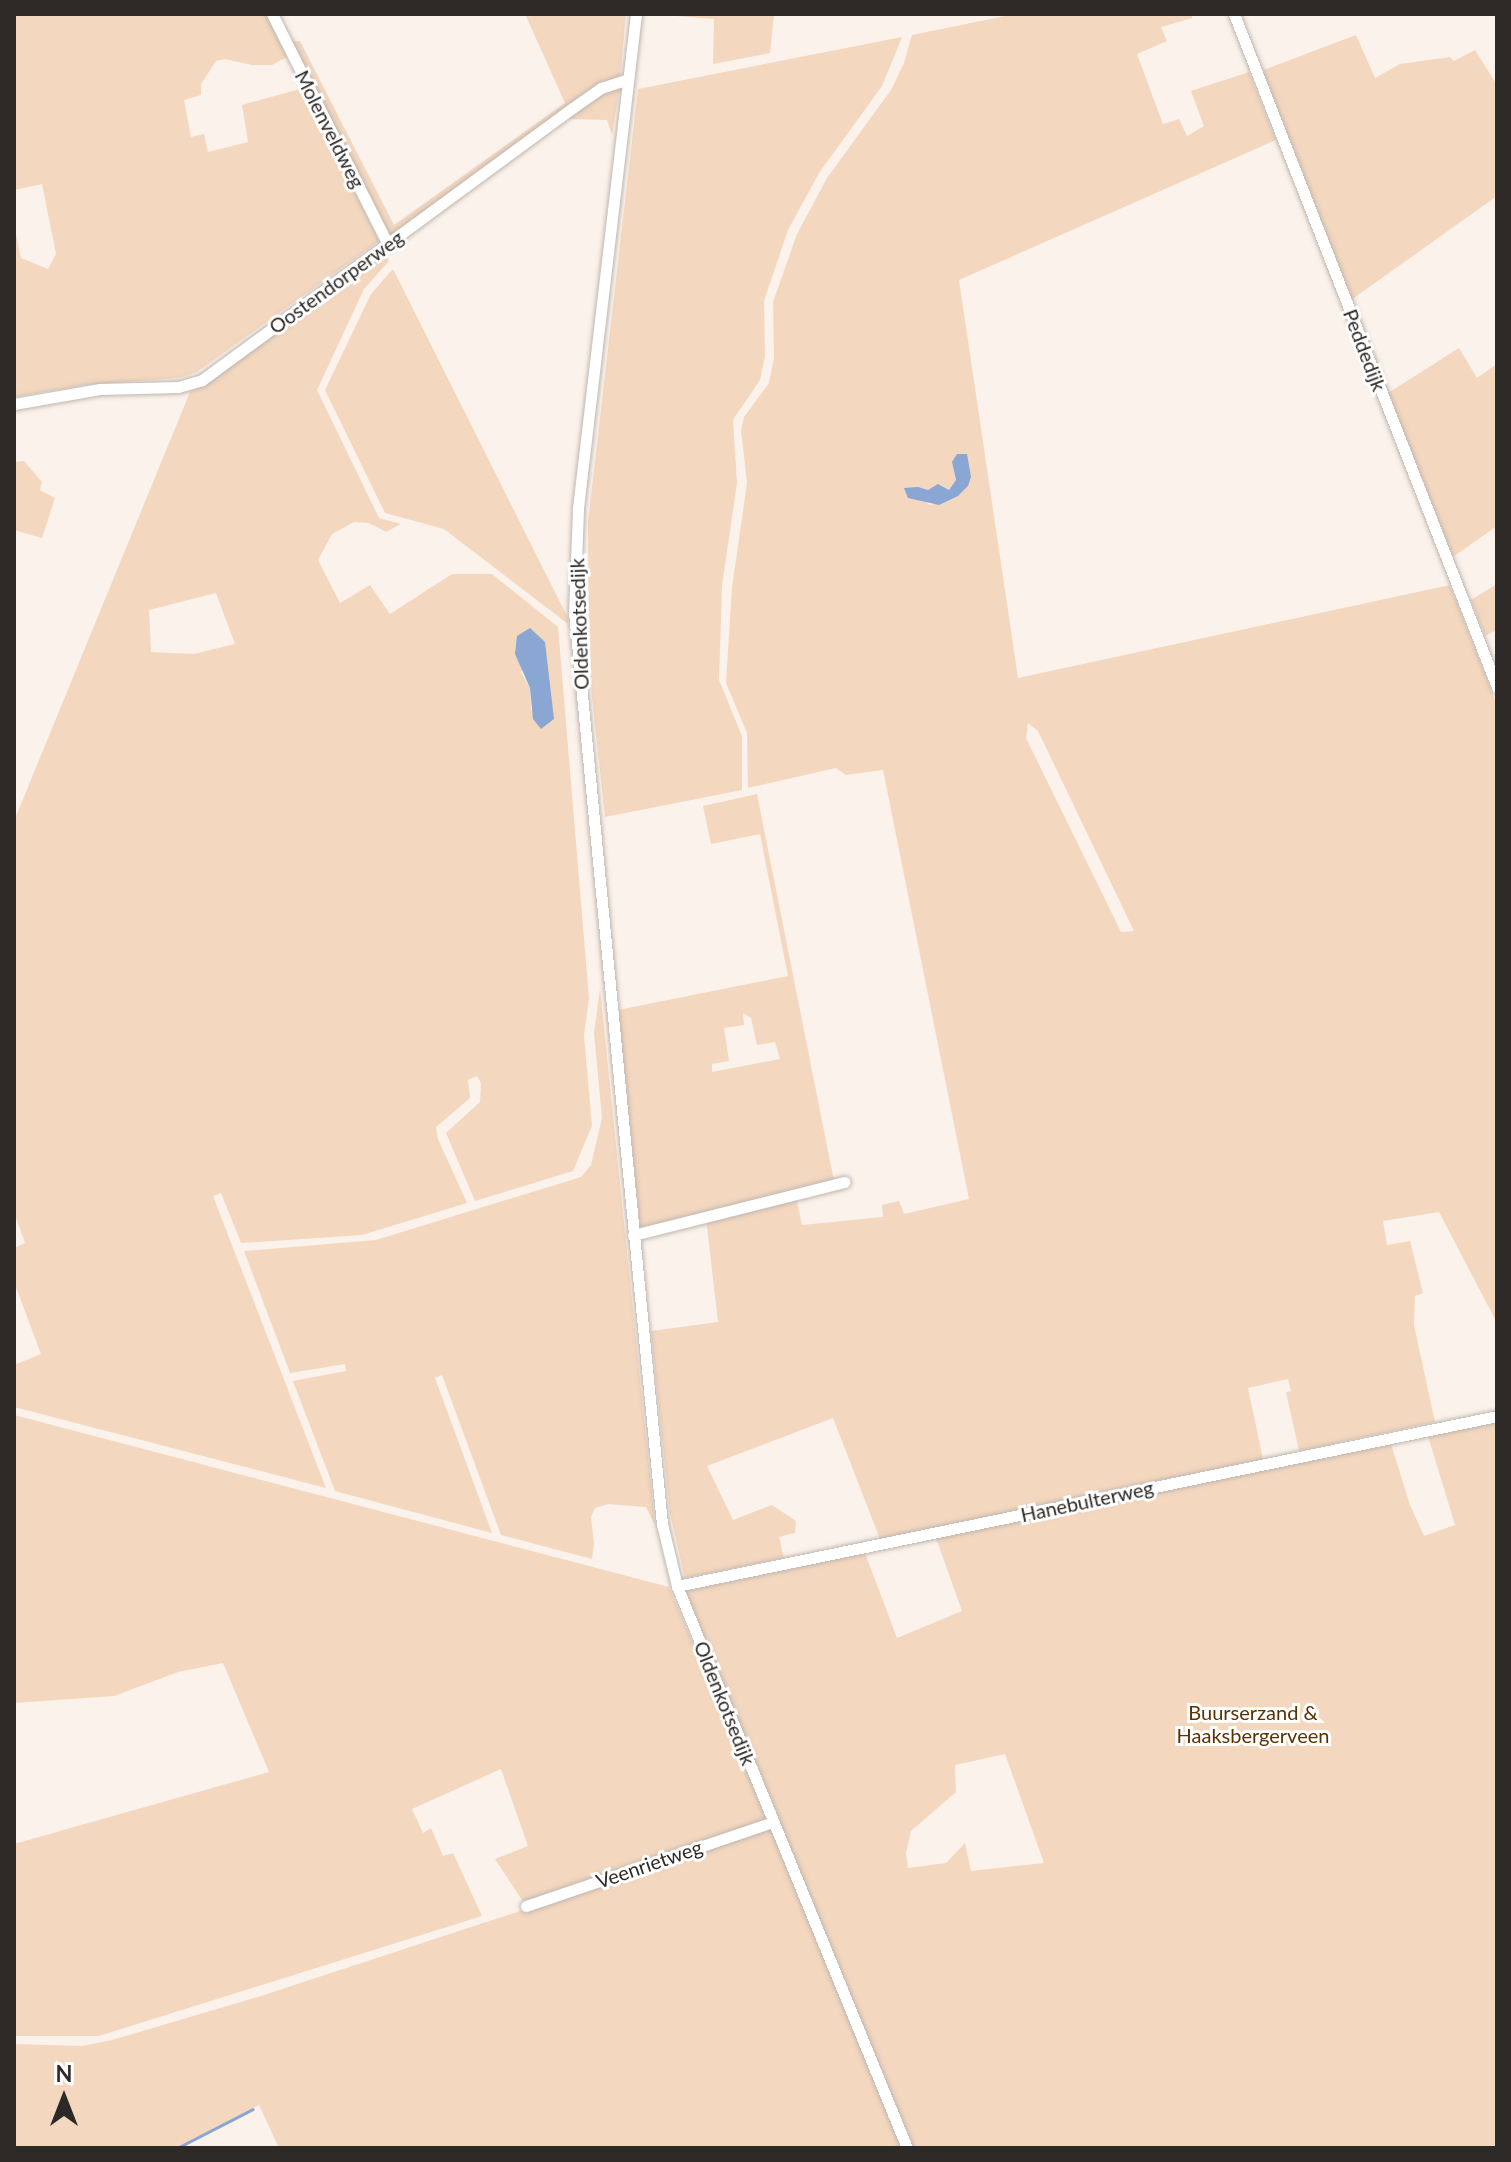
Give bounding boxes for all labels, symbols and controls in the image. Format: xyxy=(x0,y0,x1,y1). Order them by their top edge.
street label: Molenveldweg xyxy=(290,66,370,192)
street label: Oostendorperweg xyxy=(264,225,408,339)
street label: Peddedijk xyxy=(1338,306,1392,394)
street label: Oldenkotsedijk xyxy=(565,558,593,690)
street label: Hanebulterweg xyxy=(1018,1475,1156,1527)
street label: Oldenkotsedijk xyxy=(689,1638,761,1768)
park label: Buurserzand & Haaksbergerveen xyxy=(1177,1700,1329,1747)
street label: Veenrietweg xyxy=(593,1835,705,1893)
north arrow xyxy=(24,2058,104,2138)
text: N xyxy=(56,2060,72,2087)

